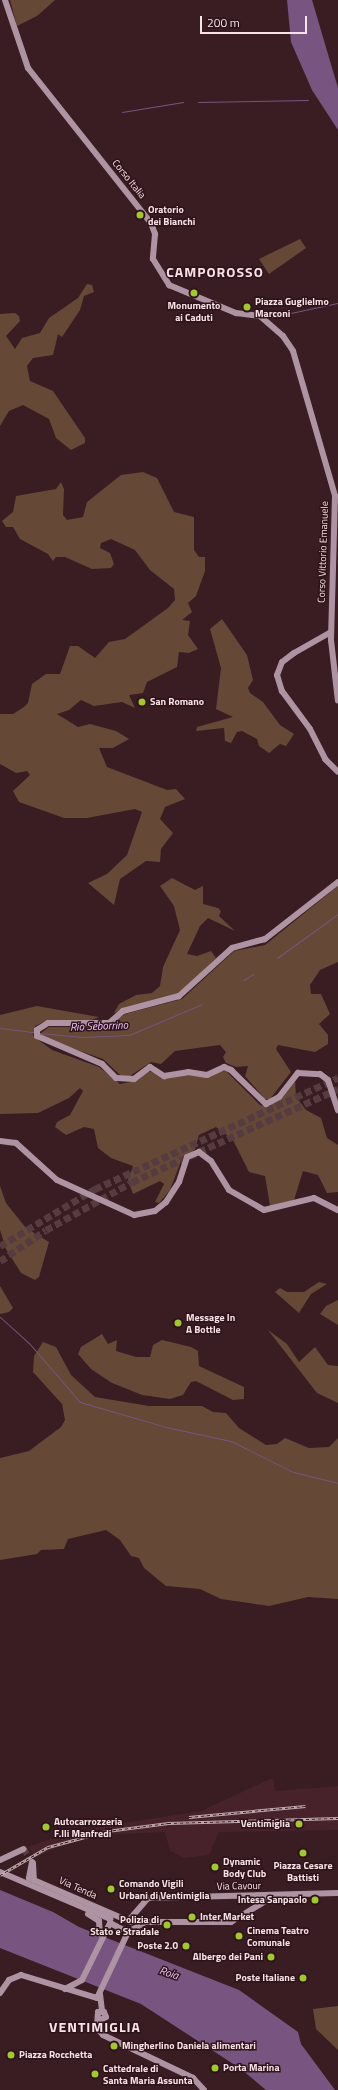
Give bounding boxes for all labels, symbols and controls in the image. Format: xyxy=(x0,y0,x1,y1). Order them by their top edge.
scale bar xyxy=(202,8,309,34)
text: 200 m xyxy=(207,13,240,32)
street label: Corso Italia xyxy=(110,157,148,201)
place label: Oratorio dei Bianchi xyxy=(148,203,195,226)
marker: Oratorio dei Bianchi xyxy=(135,210,145,220)
district label: CAMPOROSSO xyxy=(166,264,264,280)
marker: Monumento ai Caduti xyxy=(189,288,199,298)
place label: Piazza Guglielmo Marconi xyxy=(255,295,329,318)
place label: Monumento ai Caduti xyxy=(168,299,220,322)
marker: Piazza Guglielmo Marconi xyxy=(242,302,252,312)
street label: Corso Vittorio Emanuele xyxy=(315,501,331,603)
place label: San Romano xyxy=(150,696,204,708)
marker: San Romano xyxy=(137,697,147,707)
water label: Rio Seborrino xyxy=(70,1018,128,1034)
place label: Message In A Bottle xyxy=(186,1311,235,1334)
marker: Message In A Bottle xyxy=(173,1318,183,1328)
place label: Autocarrozzeria F.lli Manfredi xyxy=(54,1815,122,1838)
place label: Ventimiglia xyxy=(241,1818,290,1830)
marker: Ventimiglia xyxy=(293,1818,305,1830)
marker: Autocarrozzeria F.lli Manfredi xyxy=(41,1822,51,1832)
marker: Piazza Cesare Battisti xyxy=(298,1848,308,1858)
place label: Dynamic Body Club xyxy=(223,1855,266,1878)
place label: Piazza Cesare Battisti xyxy=(273,1859,333,1882)
marker: Dynamic Body Club xyxy=(210,1862,220,1872)
street label: Via Tenda xyxy=(57,1874,99,1902)
place label: Comando Vigili Urbani di Ventimiglia xyxy=(119,1877,210,1900)
street label: Via Cavour xyxy=(217,1880,261,1892)
marker: Comando Vigili Urbani di Ventimiglia xyxy=(106,1884,116,1894)
place label: Intesa Sanpaolo xyxy=(238,1894,307,1906)
marker: Intesa Sanpaolo xyxy=(310,1895,320,1905)
place label: Inter Market xyxy=(200,1911,254,1923)
marker: Inter Market xyxy=(187,1912,197,1922)
place label: Polizia di Stato e Stradale xyxy=(90,1913,159,1936)
marker: Polizia di Stato e Stradale xyxy=(162,1920,172,1930)
place label: Cinema Teatro Comunale xyxy=(247,1924,309,1948)
marker: Cinema Teatro Comunale xyxy=(234,1931,244,1941)
place label: Poste 2.0 xyxy=(137,1940,178,1952)
marker: Poste 2.0 xyxy=(181,1941,191,1951)
place label: Albergo dei Pani xyxy=(193,1951,263,1963)
marker: Albergo dei Pani xyxy=(266,1952,276,1962)
water label: Roia xyxy=(158,1964,180,1982)
place label: Poste Italiane xyxy=(236,1972,295,1984)
marker: Poste Italiane xyxy=(298,1973,308,1983)
district label: VENTIMIGLIA xyxy=(49,2019,141,2035)
place label: Mingherlino Daniela alimentari xyxy=(122,2040,256,2052)
marker: Mingherlino Daniela alimentari xyxy=(109,2041,119,2051)
place label: Piazza Rocchetta xyxy=(19,2049,92,2061)
marker: Piazza Rocchetta xyxy=(6,2050,16,2060)
place label: Cattedrale di Santa Maria Assunta xyxy=(103,2062,193,2086)
place label: Porta Marina xyxy=(223,2062,280,2074)
marker: Porta Marina xyxy=(210,2063,220,2073)
marker: Cattedrale di Santa Maria Assunta xyxy=(90,2069,100,2079)

